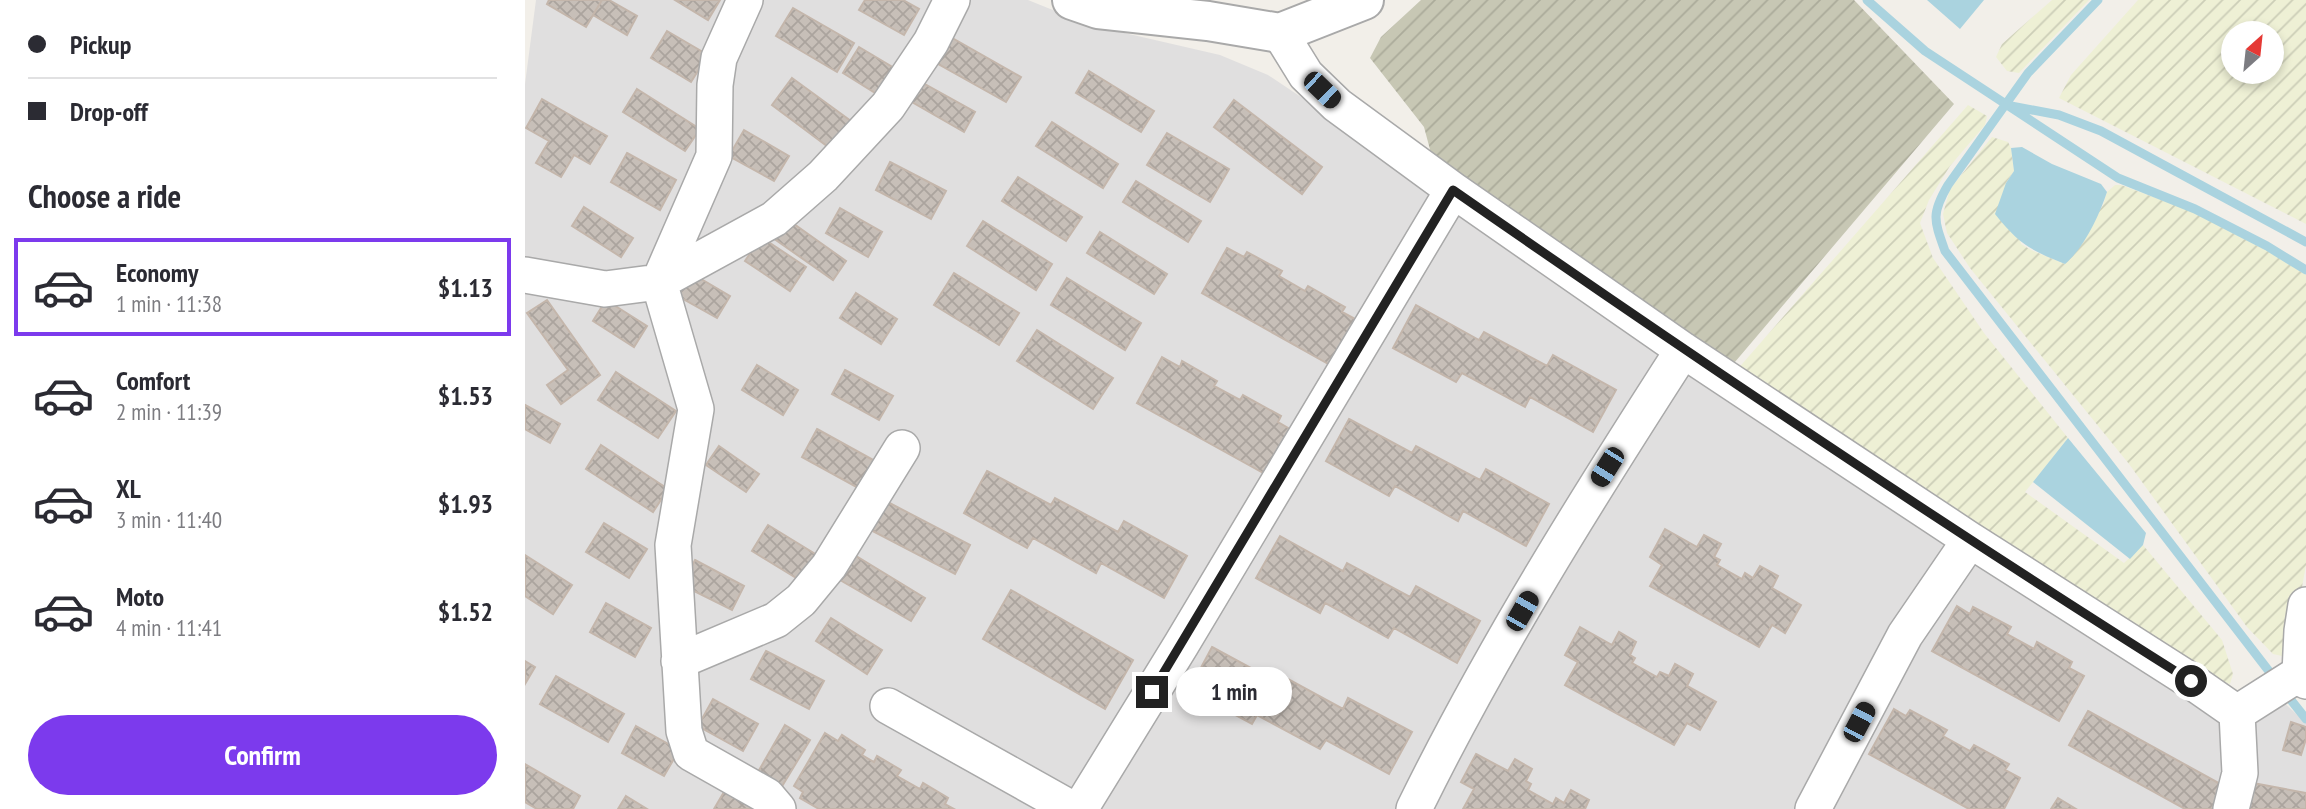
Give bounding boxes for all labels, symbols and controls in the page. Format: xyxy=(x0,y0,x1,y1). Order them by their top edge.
north arrow xyxy=(2221,21,2284,84)
map controls xyxy=(2221,21,2284,84)
text: Pickup xyxy=(70,28,131,61)
car xyxy=(1300,68,1345,112)
text: Drop-off xyxy=(70,95,148,128)
text: Choose a ride xyxy=(28,175,181,217)
icon: car xyxy=(32,256,95,319)
text: Economy xyxy=(116,256,198,289)
text: $1.13 xyxy=(438,271,493,304)
text: 1 min · 11:38 xyxy=(116,289,222,318)
icon: car xyxy=(32,364,95,427)
text: Comfort xyxy=(116,364,190,397)
text: $1.53 xyxy=(438,379,493,412)
text: 2 min · 11:39 xyxy=(116,397,222,426)
car xyxy=(1587,444,1628,490)
icon: car xyxy=(32,472,95,535)
text: XL xyxy=(116,472,141,505)
text: $1.93 xyxy=(438,487,493,520)
text: 3 min · 11:40 xyxy=(116,505,222,534)
icon: car xyxy=(32,580,95,643)
text: Moto xyxy=(116,580,164,613)
car xyxy=(1503,588,1542,634)
text: $1.52 xyxy=(438,595,493,628)
text: 4 min · 11:41 xyxy=(116,613,222,642)
route start xyxy=(2175,665,2207,697)
callout: 1 min xyxy=(1177,668,1292,716)
route end xyxy=(1136,676,1168,708)
text: 1 min xyxy=(1211,677,1257,706)
car xyxy=(1840,699,1879,745)
button: Confirm xyxy=(28,715,497,795)

